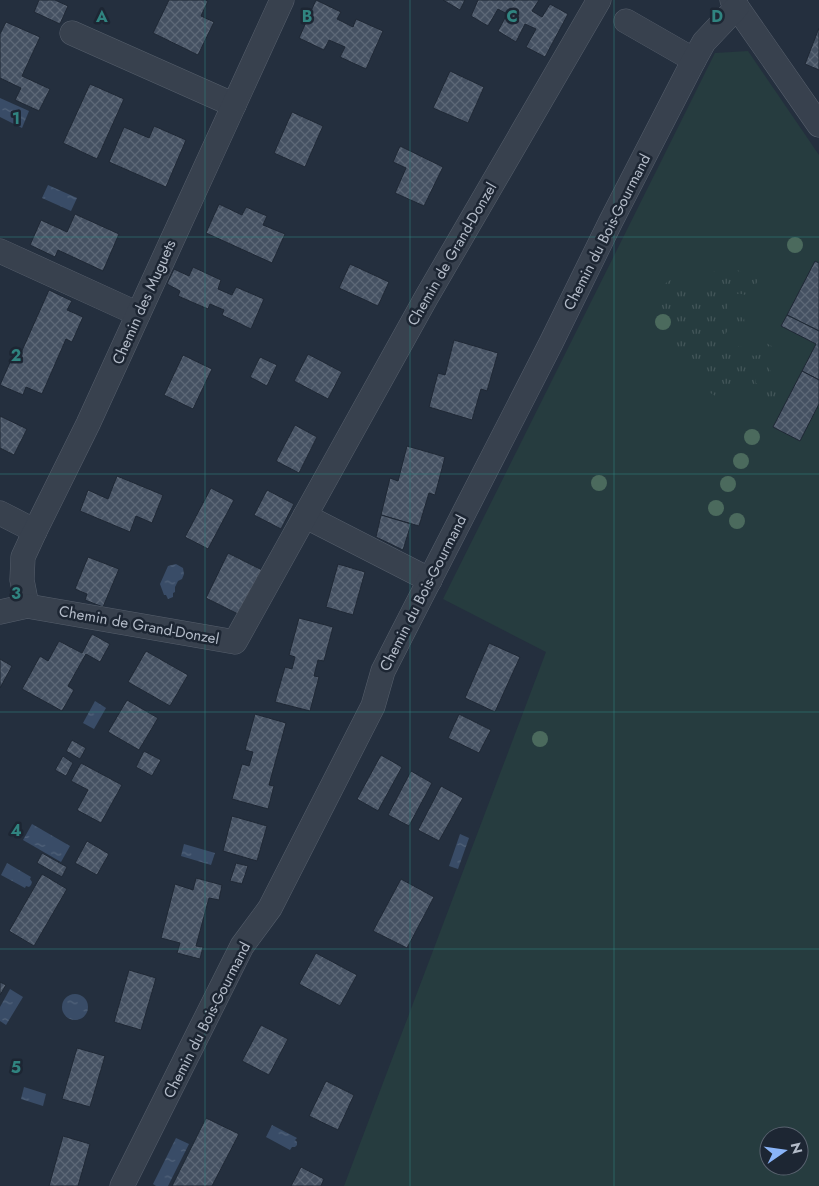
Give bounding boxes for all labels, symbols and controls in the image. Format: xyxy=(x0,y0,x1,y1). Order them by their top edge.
text: A xyxy=(95,5,108,28)
text: B xyxy=(302,5,312,28)
text: C xyxy=(506,5,518,28)
text: D xyxy=(711,5,723,28)
text: 1 xyxy=(12,107,20,130)
street label: Chemin du Bois-Gourmand xyxy=(558,150,656,314)
street label: Chemin de Grand-Donzel xyxy=(402,178,502,330)
street label: Chemin des Muguets xyxy=(107,236,181,368)
text: 2 xyxy=(11,344,21,367)
street label: Chemin du Bois-Gourmand xyxy=(374,511,472,675)
text: 3 xyxy=(11,582,21,605)
street label: Chemin de Grand-Donzel xyxy=(57,600,221,650)
text: 4 xyxy=(10,819,22,842)
street label: Chemin du Bois-Gourmand xyxy=(158,938,256,1102)
text: 5 xyxy=(11,1056,21,1079)
north arrow xyxy=(759,1126,809,1176)
text: N xyxy=(786,1140,808,1156)

